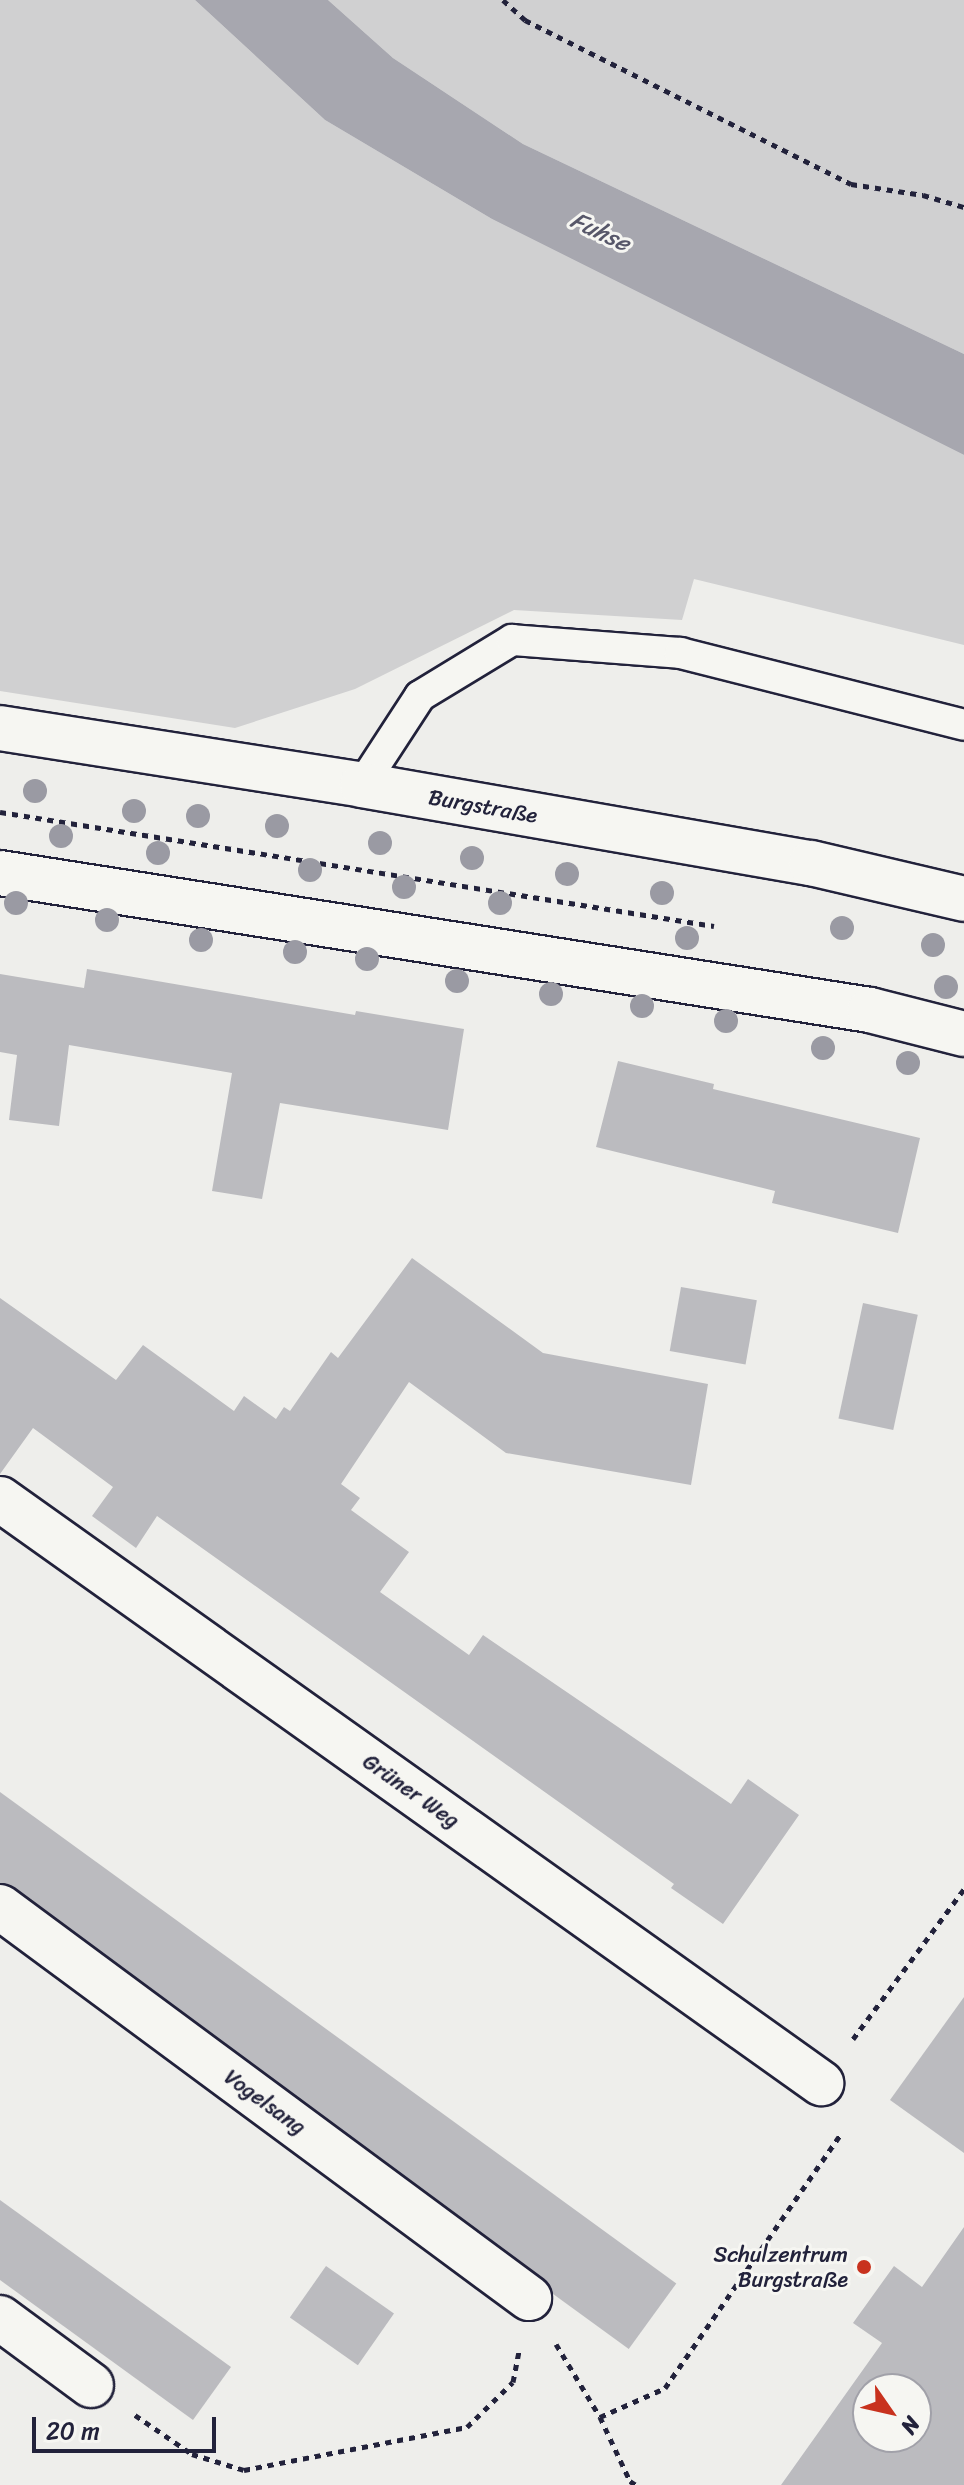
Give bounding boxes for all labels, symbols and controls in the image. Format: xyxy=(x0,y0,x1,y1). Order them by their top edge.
water label: Fuhse xyxy=(566,206,634,258)
street label: Burgstraße xyxy=(426,783,540,829)
street label: Grüner Weg xyxy=(358,1748,464,1834)
street label: Vogelsang xyxy=(219,2064,311,2140)
place label: Schulzentrum Burgstraße xyxy=(713,2241,848,2292)
marker: Schulzentrum Burgstraße xyxy=(855,2258,873,2276)
north arrow xyxy=(852,2373,932,2453)
scale bar xyxy=(36,2401,220,2451)
text: N xyxy=(890,2408,931,2443)
text: 20 m xyxy=(46,2410,100,2452)

